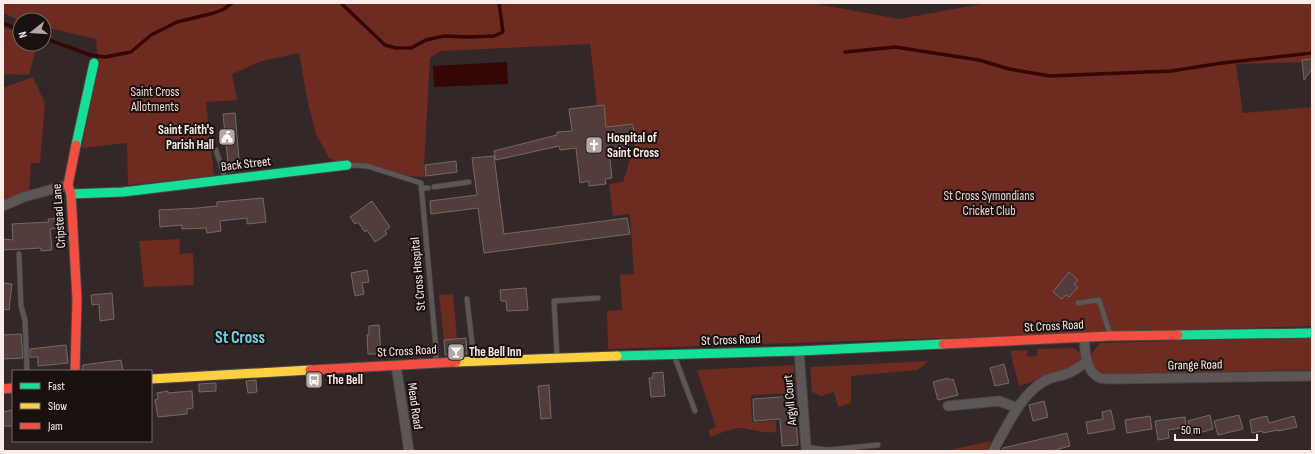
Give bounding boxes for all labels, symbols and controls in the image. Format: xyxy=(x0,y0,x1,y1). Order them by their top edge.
north arrow xyxy=(12,12,52,52)
text: N xyxy=(16,30,30,39)
park label: Saint Cross Allotments xyxy=(130,84,180,115)
place label: Saint Faith's Parish Hall xyxy=(158,122,214,153)
public building icon: Saint Faith's Parish Hall xyxy=(217,127,237,147)
place label: Hospital of Saint Cross xyxy=(607,130,659,161)
church icon: Hospital of Saint Cross xyxy=(584,135,604,155)
street label: Back Street xyxy=(220,153,272,175)
street label: Cripstead Lane xyxy=(49,183,69,249)
park label: St Cross Symondians Cricket Club xyxy=(944,188,1035,219)
street label: St Cross Hospital xyxy=(407,237,429,311)
street label: St Cross Road xyxy=(1024,316,1084,336)
district label: St Cross xyxy=(215,328,265,348)
street label: St Cross Road xyxy=(701,331,761,349)
street label: St Cross Road xyxy=(377,341,437,361)
bar icon: The Bell Inn xyxy=(446,342,466,362)
place label: The Bell Inn xyxy=(469,344,522,360)
street label: Grange Road xyxy=(1168,357,1222,373)
legend xyxy=(12,370,152,442)
bus stop icon: The Bell xyxy=(304,370,324,390)
place label: The Bell xyxy=(327,372,363,388)
street label: Argyll Court xyxy=(780,374,800,427)
text: Fast xyxy=(48,379,65,394)
street label: Mead Road xyxy=(404,382,426,430)
text: Slow xyxy=(48,399,67,414)
scale bar xyxy=(1175,416,1257,442)
text: Jam xyxy=(47,419,63,434)
text: 50 m xyxy=(1181,423,1201,438)

